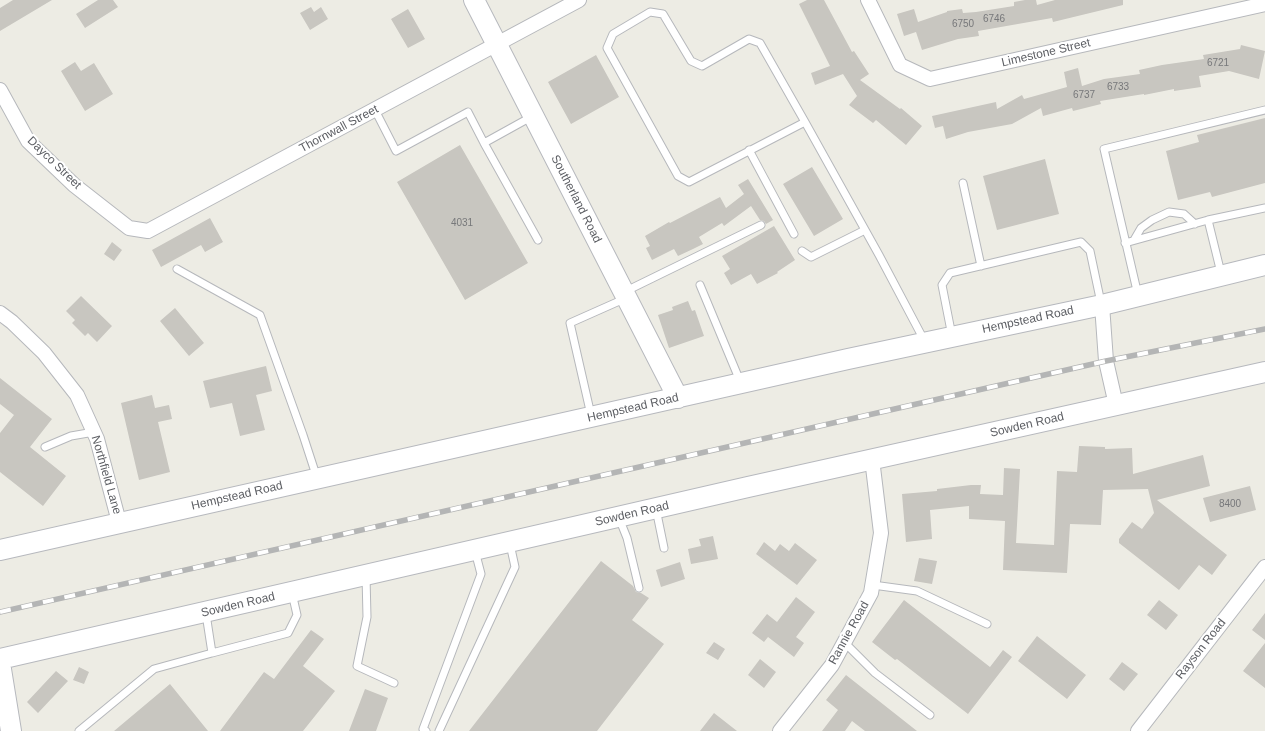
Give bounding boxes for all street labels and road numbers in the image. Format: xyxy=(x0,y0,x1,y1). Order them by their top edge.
street label: Limestone Street xyxy=(1000,36,1092,70)
street label: Thornwall Street xyxy=(297,102,381,156)
street label: Dayco Street xyxy=(24,134,84,192)
street label: Southerland Road xyxy=(548,153,604,245)
street label: Hempstead Road xyxy=(981,303,1075,337)
street label: Hempstead Road xyxy=(586,390,680,426)
street label: Sowden Road xyxy=(989,410,1065,440)
street label: Northfield Lane xyxy=(88,434,124,516)
street label: Hempstead Road xyxy=(190,478,284,514)
street label: Sowden Road xyxy=(594,499,670,529)
street label: Sowden Road xyxy=(200,590,276,620)
street label: Rannie Road xyxy=(826,599,872,667)
street label: Rayson Road xyxy=(1173,616,1229,682)

